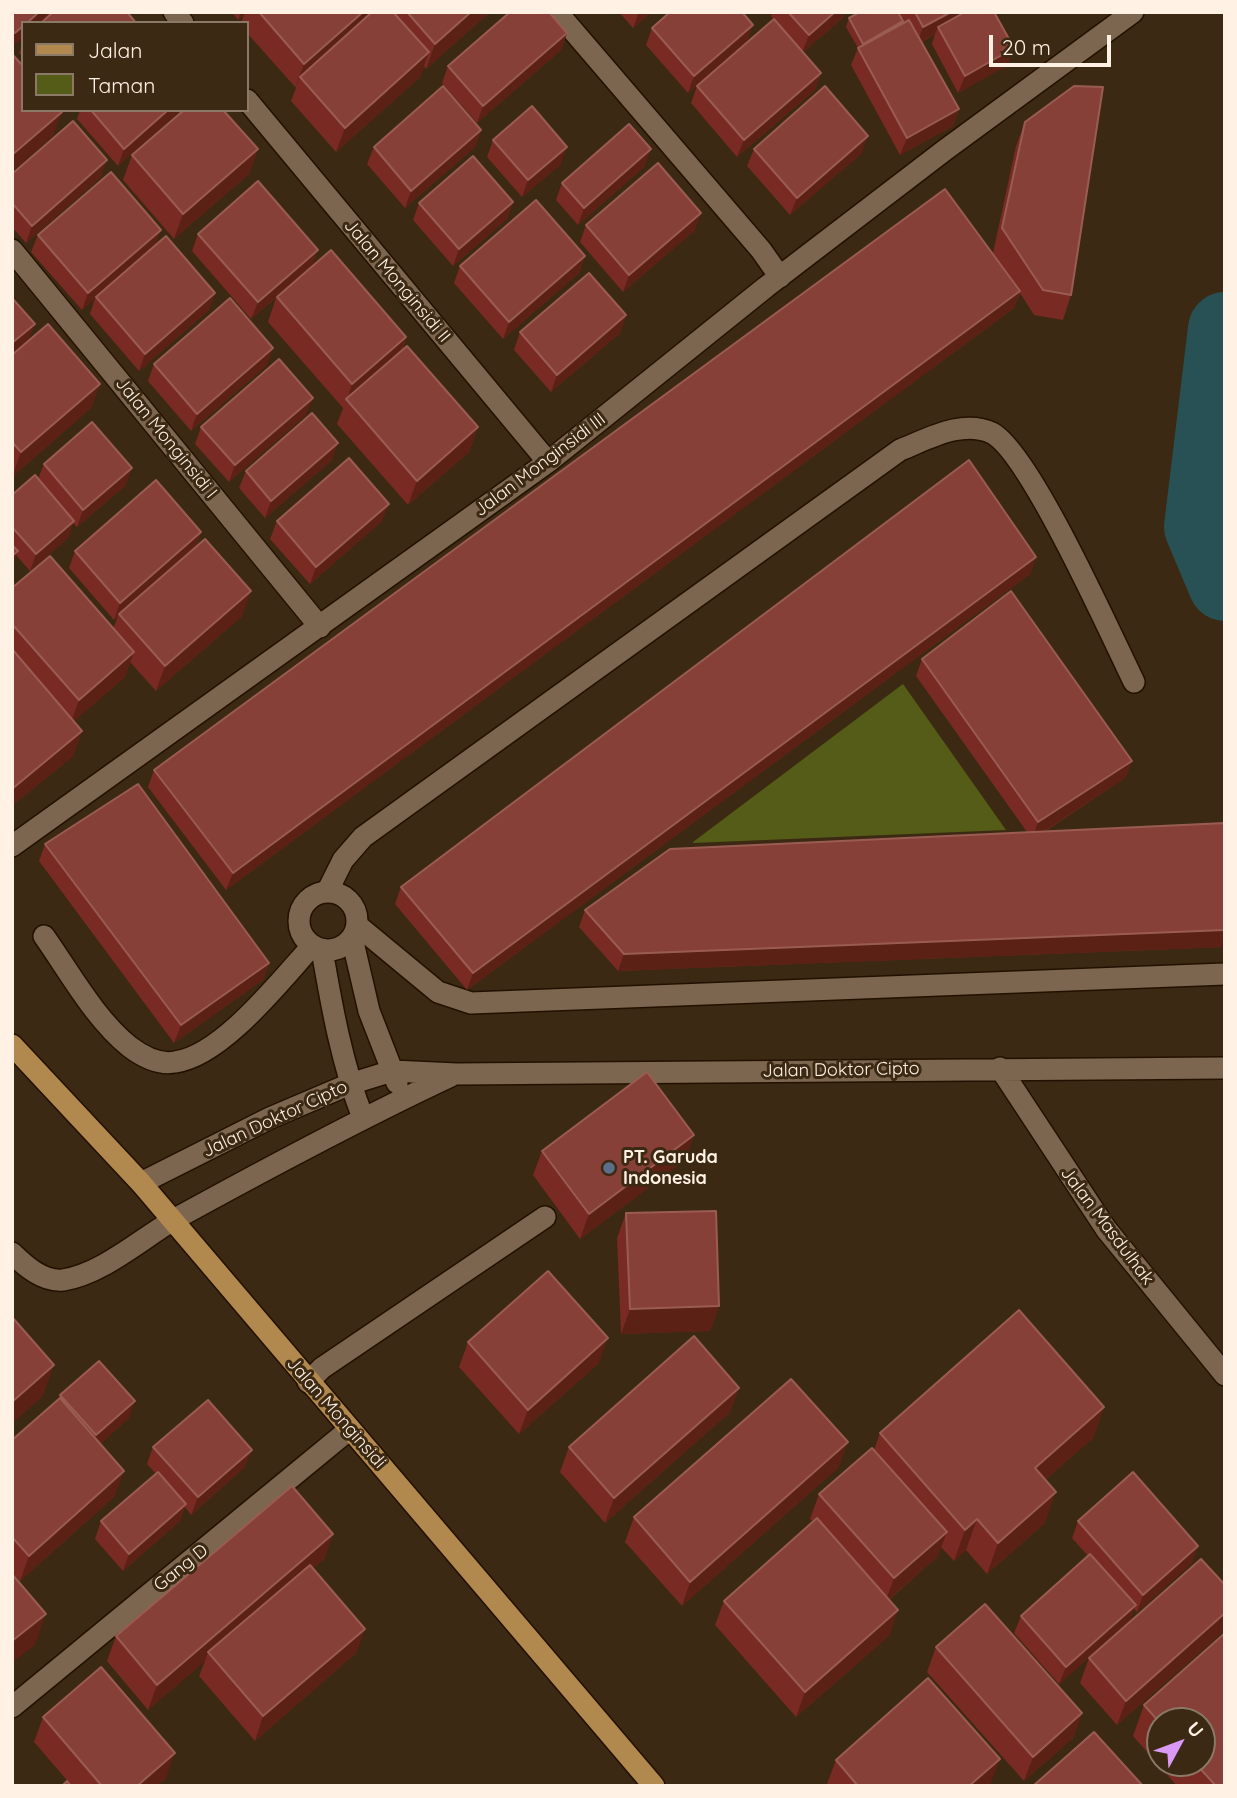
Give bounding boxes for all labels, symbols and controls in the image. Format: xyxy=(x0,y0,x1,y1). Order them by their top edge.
legend xyxy=(21,21,248,112)
scale bar xyxy=(992,21,1114,65)
text: 20 m xyxy=(1002,34,1051,60)
text: Jalan xyxy=(88,37,142,63)
text: Taman xyxy=(88,72,155,98)
street label: Jalan Monginsidi II xyxy=(339,215,455,347)
street label: Jalan Monginsidi I xyxy=(111,373,221,503)
street label: Jalan Monginsidi III xyxy=(470,409,610,521)
street label: Jalan Doktor Cipto xyxy=(762,1058,920,1082)
street label: Jalan Doktor Cipto xyxy=(199,1076,351,1162)
place label: PT. Garuda Indonesia xyxy=(623,1147,718,1190)
marker: PT. Garuda Indonesia xyxy=(601,1160,617,1176)
street label: Jalan Masdulhak xyxy=(1056,1163,1158,1289)
street label: Jalan Monginsidi xyxy=(282,1353,390,1473)
street label: Gang D xyxy=(150,1540,212,1596)
north arrow xyxy=(1146,1707,1216,1777)
text: U xyxy=(1182,1717,1209,1742)

